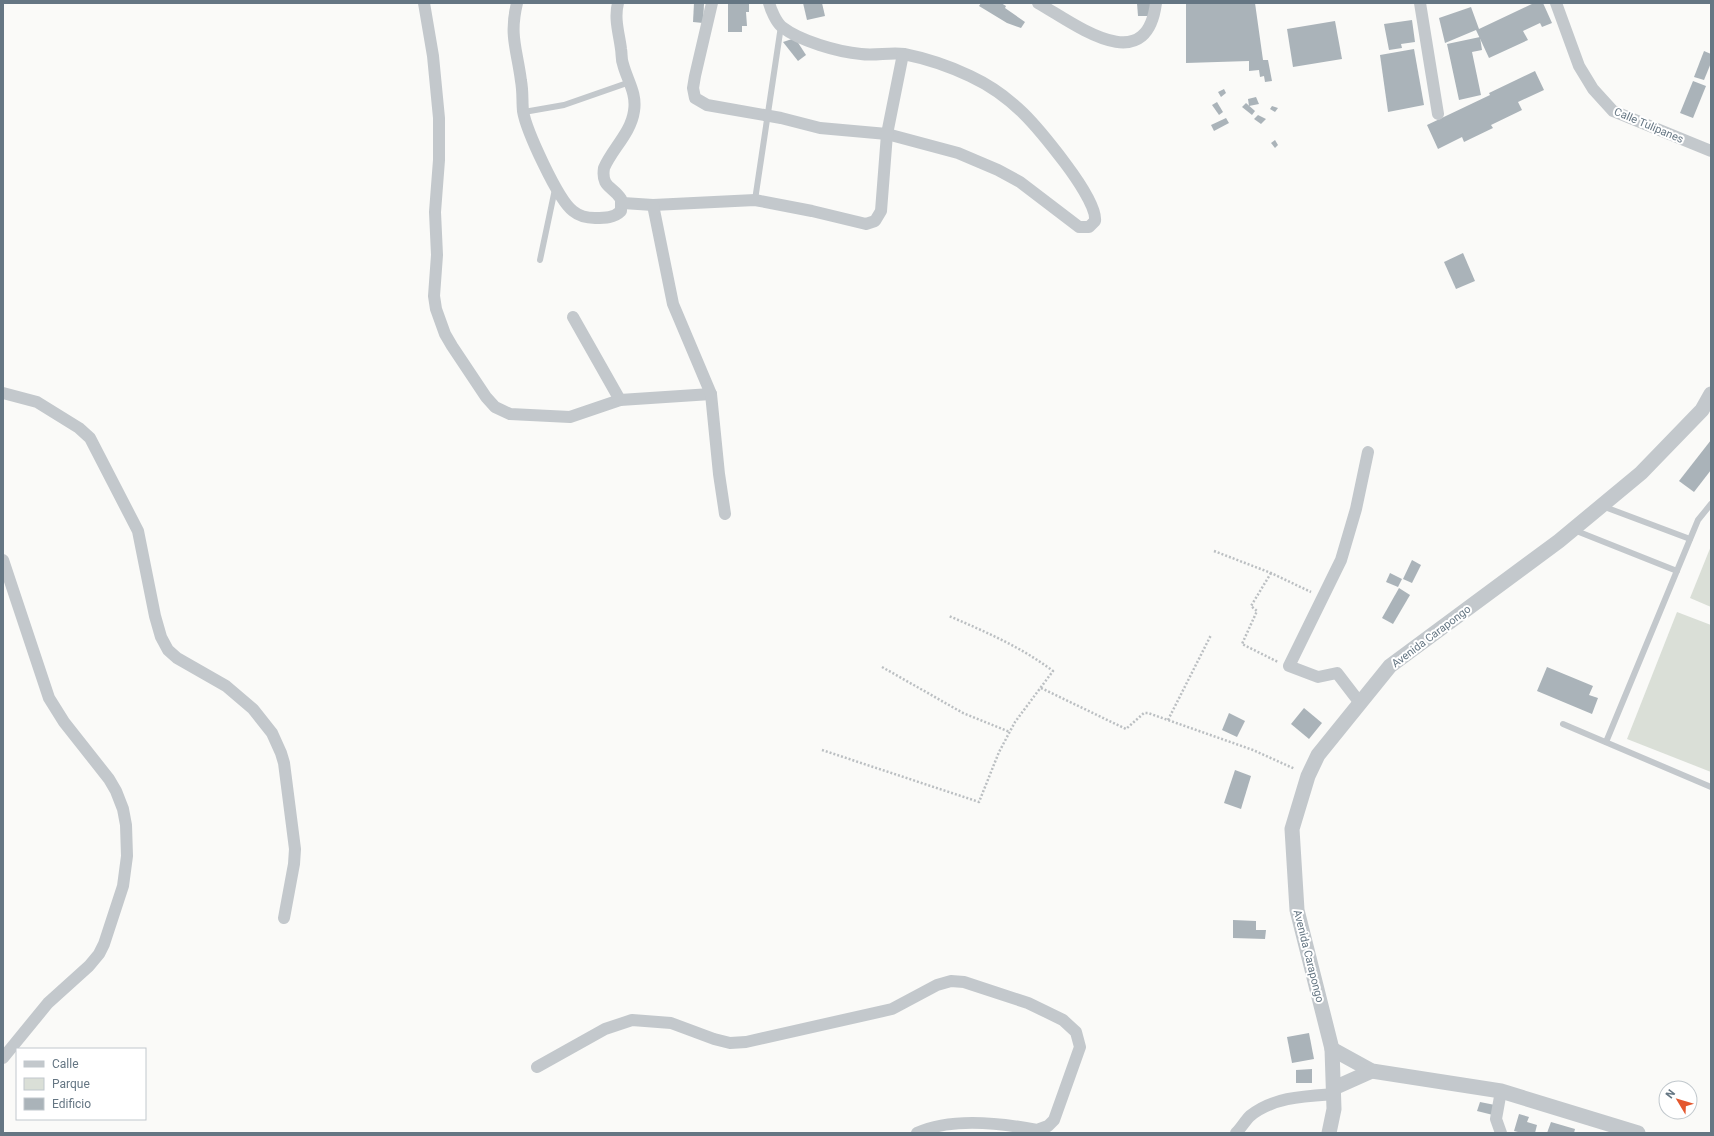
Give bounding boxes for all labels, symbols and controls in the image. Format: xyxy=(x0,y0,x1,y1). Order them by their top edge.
street label: Calle Tulipanes xyxy=(1612,105,1686,146)
street label: Avenida Carapongo xyxy=(1389,603,1473,670)
street label: Avenida Carapongo xyxy=(1291,908,1326,1004)
legend xyxy=(16,1048,146,1120)
text: Calle xyxy=(52,1057,79,1071)
text: Parque xyxy=(52,1077,90,1091)
north arrow xyxy=(1658,1080,1698,1120)
text: N xyxy=(1663,1087,1678,1101)
text: Edificio xyxy=(52,1097,91,1111)

